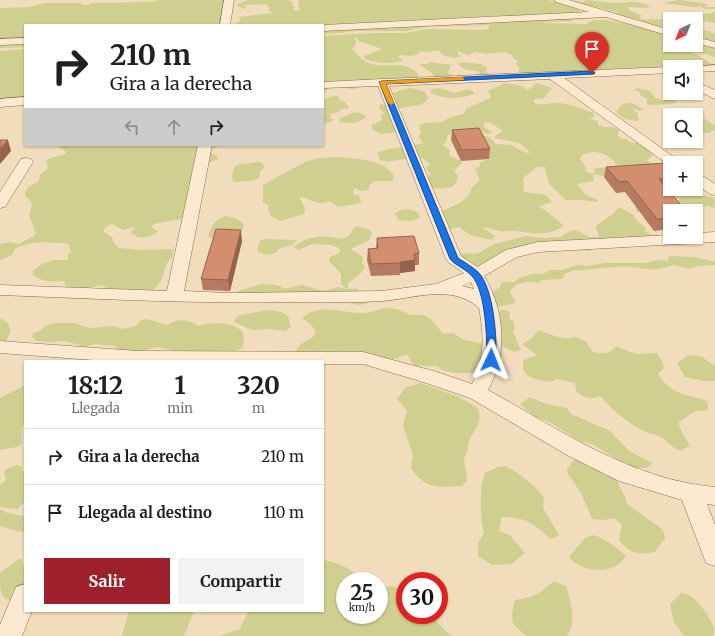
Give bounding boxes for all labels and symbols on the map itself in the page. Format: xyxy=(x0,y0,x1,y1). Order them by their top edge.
north arrow xyxy=(663,12,703,52)
pin xyxy=(575,32,609,73)
position arrow xyxy=(470,339,512,381)
speed limit sign: 30 xyxy=(396,572,448,624)

